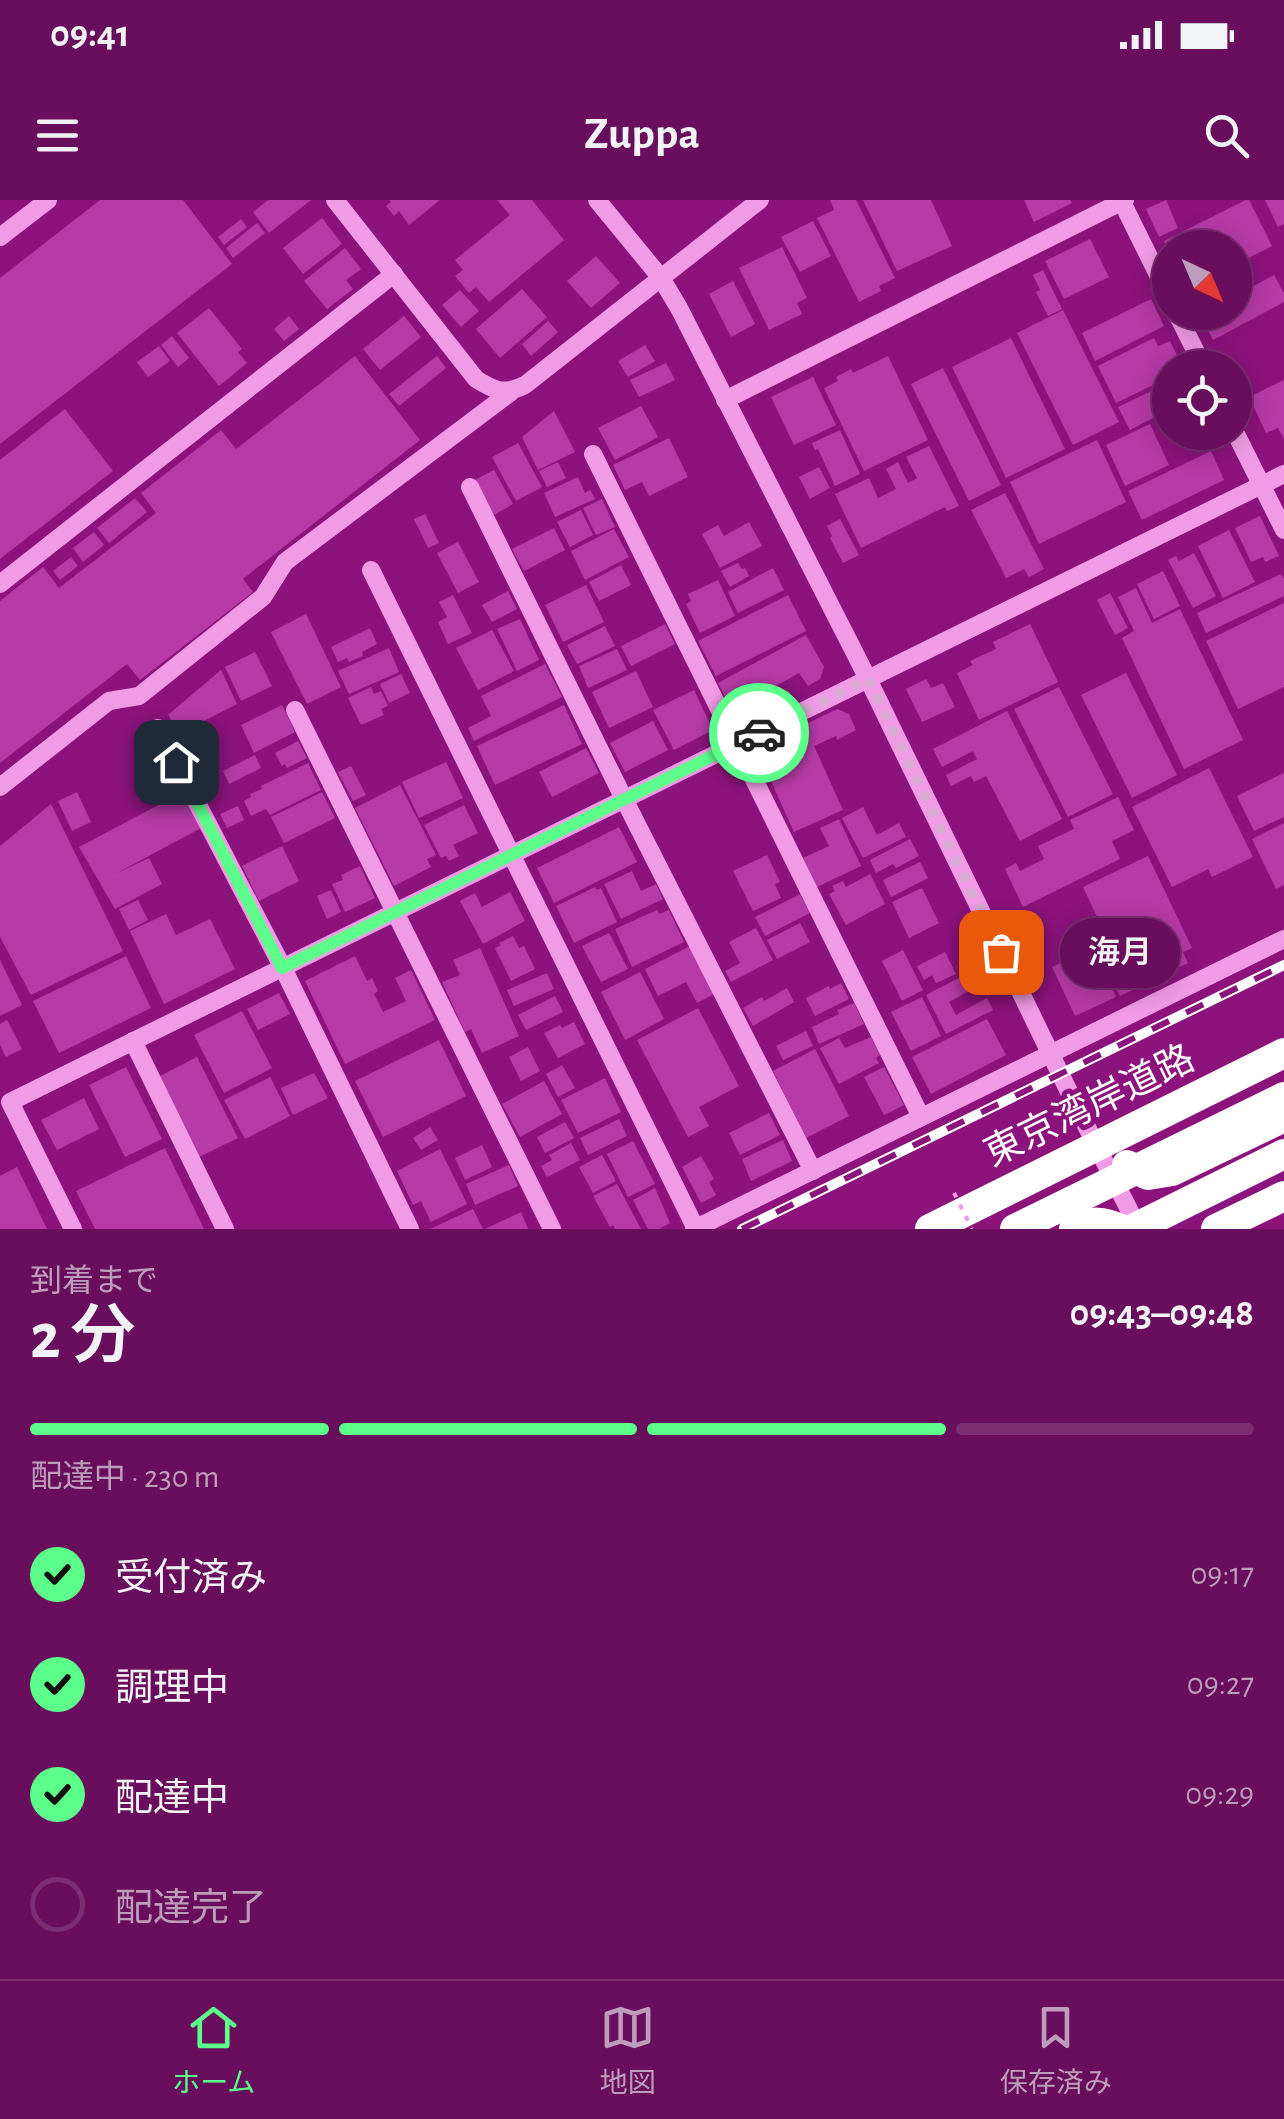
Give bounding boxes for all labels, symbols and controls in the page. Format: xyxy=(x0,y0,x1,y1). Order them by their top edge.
text: 09:41 xyxy=(50,16,130,54)
icon: menu xyxy=(30,108,85,163)
icon: search xyxy=(1199,108,1254,163)
text: Zuppa xyxy=(584,112,700,157)
north arrow xyxy=(1152,230,1252,330)
map controls xyxy=(1152,230,1252,450)
button: locate xyxy=(1152,350,1252,450)
courier xyxy=(709,683,809,783)
icon: car xyxy=(732,706,787,761)
pin xyxy=(134,720,219,805)
icon: home xyxy=(149,735,204,790)
pin xyxy=(959,910,1044,995)
callout: 海月 xyxy=(1061,917,1181,987)
icon: bag xyxy=(974,925,1029,980)
text: 海月 xyxy=(1088,937,1152,969)
street label: 東京湾岸道路 xyxy=(978,1038,1201,1174)
text: 到着まで xyxy=(30,1265,158,1297)
text: 09:43–09:48 xyxy=(1069,1295,1254,1333)
text: 2 分 xyxy=(30,1305,135,1370)
text: 配達中 · 230 m xyxy=(30,1461,219,1493)
icon: check xyxy=(30,1547,85,1602)
text: 09:17 xyxy=(1190,1558,1254,1590)
text: 受付済み xyxy=(115,1560,267,1598)
icon: check xyxy=(30,1657,85,1712)
text: 09:27 xyxy=(1187,1668,1254,1700)
text: 調理中 xyxy=(115,1670,229,1708)
icon: check xyxy=(30,1767,85,1822)
text: 09:29 xyxy=(1185,1778,1254,1810)
text: 配達中 xyxy=(115,1780,229,1818)
text: 配達完了 xyxy=(115,1890,267,1928)
tab: ホーム xyxy=(172,2000,255,2101)
tab: 地図 xyxy=(600,2000,656,2101)
tab: 保存済み xyxy=(1000,2000,1112,2101)

